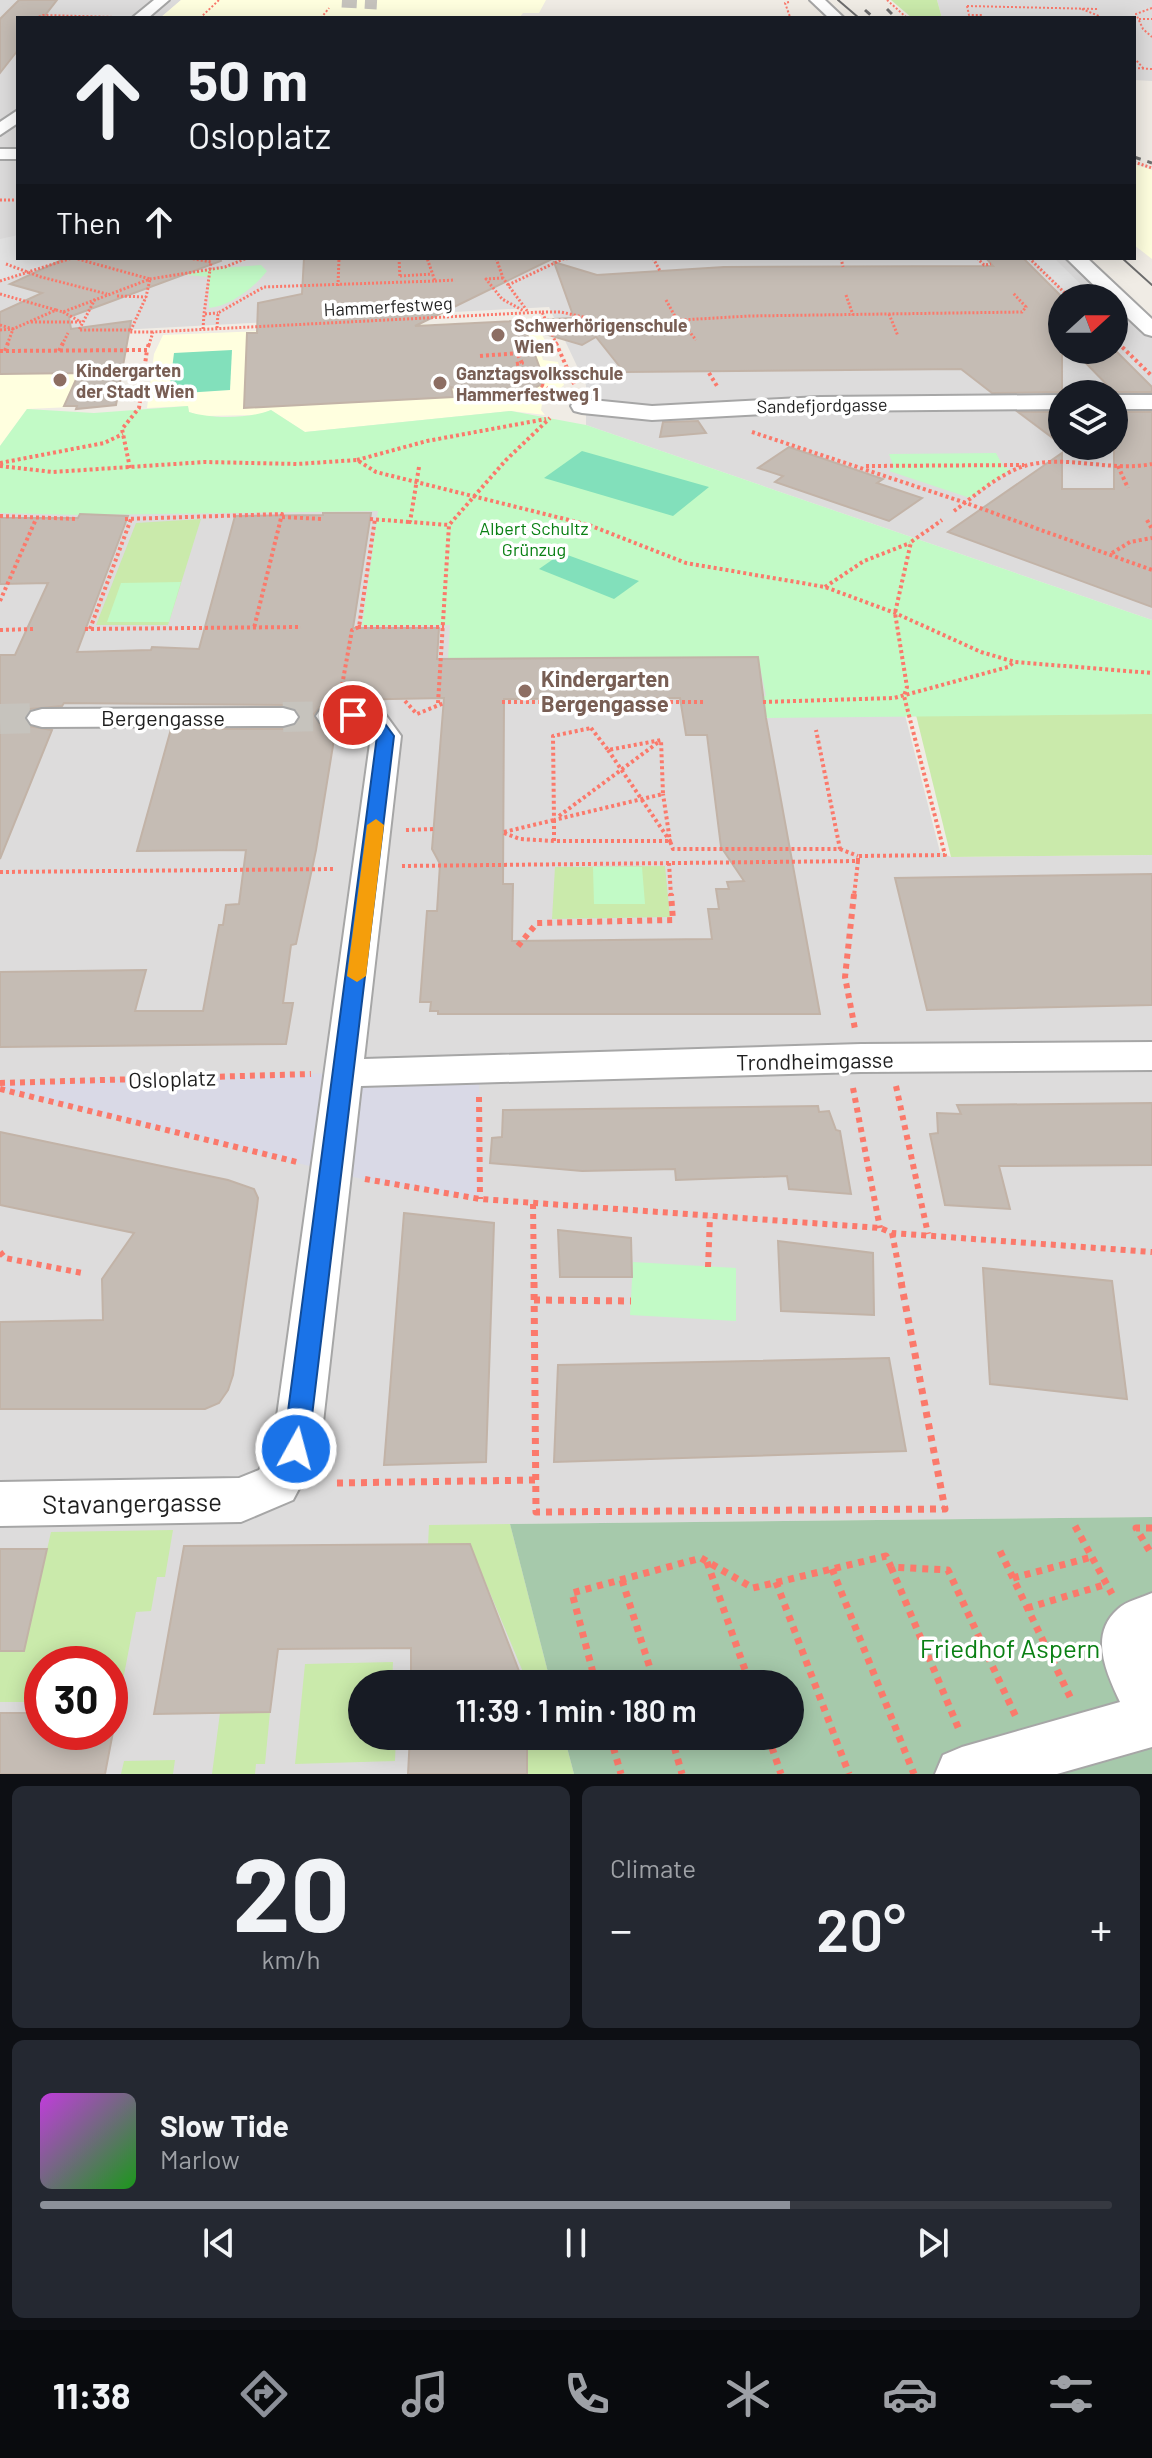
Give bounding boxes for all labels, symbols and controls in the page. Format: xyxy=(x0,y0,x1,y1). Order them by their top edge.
text: 50 m xyxy=(188,45,308,112)
icon: ahead xyxy=(56,48,160,152)
text: Osloplatz xyxy=(188,113,331,156)
icon: ahead xyxy=(137,200,181,244)
text: Then xyxy=(56,204,121,240)
north arrow xyxy=(1048,284,1128,364)
map controls xyxy=(1048,284,1128,460)
street label: Hammerfestweg xyxy=(323,292,453,320)
place label: Schwerhörigenschule Wien xyxy=(514,314,688,357)
marker: Schwerhörigenschule Wien xyxy=(489,326,507,344)
place label: Kindergarten der Stadt Wien xyxy=(76,359,194,402)
place label: Ganztagsvolksschule Hammerfestweg 1 xyxy=(456,362,624,405)
marker: Kindergarten der Stadt Wien xyxy=(51,371,69,389)
marker: Ganztagsvolksschule Hammerfestweg 1 xyxy=(431,374,449,392)
button: layers xyxy=(1048,380,1128,460)
street label: Sandefjordgasse xyxy=(756,393,888,417)
park label: Albert Schultz Grünzug xyxy=(479,517,589,560)
place label: Kindergarten Bergengasse xyxy=(541,665,669,716)
pin xyxy=(319,681,387,749)
marker: Kindergarten Bergengasse xyxy=(516,682,534,700)
icon: arrive xyxy=(331,693,375,737)
street label: Bergengasse xyxy=(101,704,225,730)
street label: Trondheimgasse xyxy=(736,1046,894,1074)
street label: Osloplatz xyxy=(128,1063,216,1093)
position arrow xyxy=(254,1407,338,1491)
street label: Stavangergasse xyxy=(42,1485,222,1519)
park label: Friedhof Aspern xyxy=(920,1632,1100,1663)
speed limit sign: 30 xyxy=(24,1646,128,1750)
text: 11:39 · 1 min · 180 m xyxy=(455,1692,697,1728)
text: 20 xyxy=(232,1828,350,1953)
text: Climate xyxy=(610,1852,696,1883)
text: 20° xyxy=(816,1892,906,1964)
text: − xyxy=(610,1902,632,1955)
text: + xyxy=(1090,1902,1112,1955)
text: km/h xyxy=(262,1943,320,1974)
text: Slow Tide xyxy=(160,2107,289,2143)
text: Marlow xyxy=(160,2143,240,2174)
icon: previous xyxy=(197,2221,241,2265)
icon: pause xyxy=(554,2221,598,2265)
icon: next xyxy=(911,2221,955,2265)
icon: directions xyxy=(236,2366,292,2422)
icon: music xyxy=(397,2366,453,2422)
icon: phone xyxy=(559,2366,615,2422)
icon: climate xyxy=(720,2366,776,2422)
icon: car xyxy=(882,2366,938,2422)
icon: filters xyxy=(1043,2366,1099,2422)
text: 11:38 xyxy=(53,2373,130,2416)

